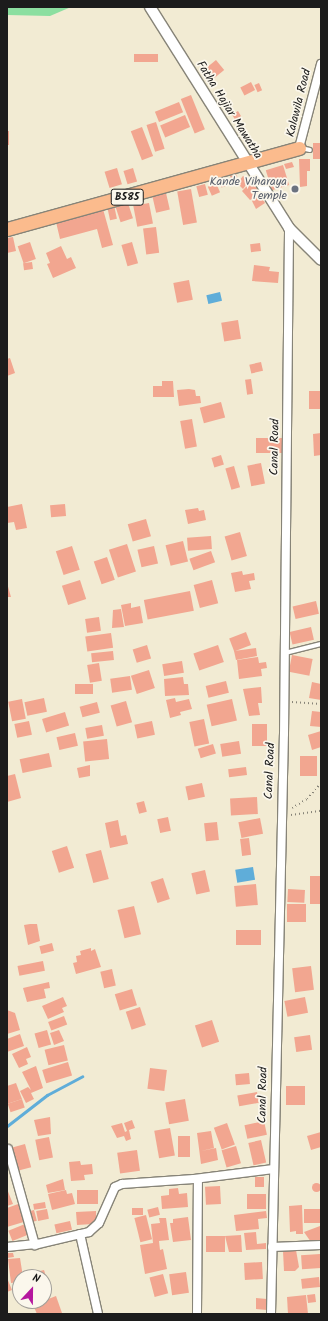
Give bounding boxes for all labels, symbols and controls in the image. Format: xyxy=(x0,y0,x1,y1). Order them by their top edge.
street label: Fatha Hajiar Mawatha xyxy=(193,58,265,162)
street label: Kalawila Road xyxy=(284,67,314,139)
place label: Kande Viharaya Temple xyxy=(210,175,287,203)
marker: Kande Viharaya Temple xyxy=(290,184,300,194)
road number: B585 xyxy=(110,188,144,206)
street label: Canal Road xyxy=(267,419,283,475)
street label: Canal Road xyxy=(262,742,278,800)
street label: Canal Road xyxy=(255,1067,271,1123)
north arrow xyxy=(12,1269,52,1309)
text: N xyxy=(30,1269,43,1288)

